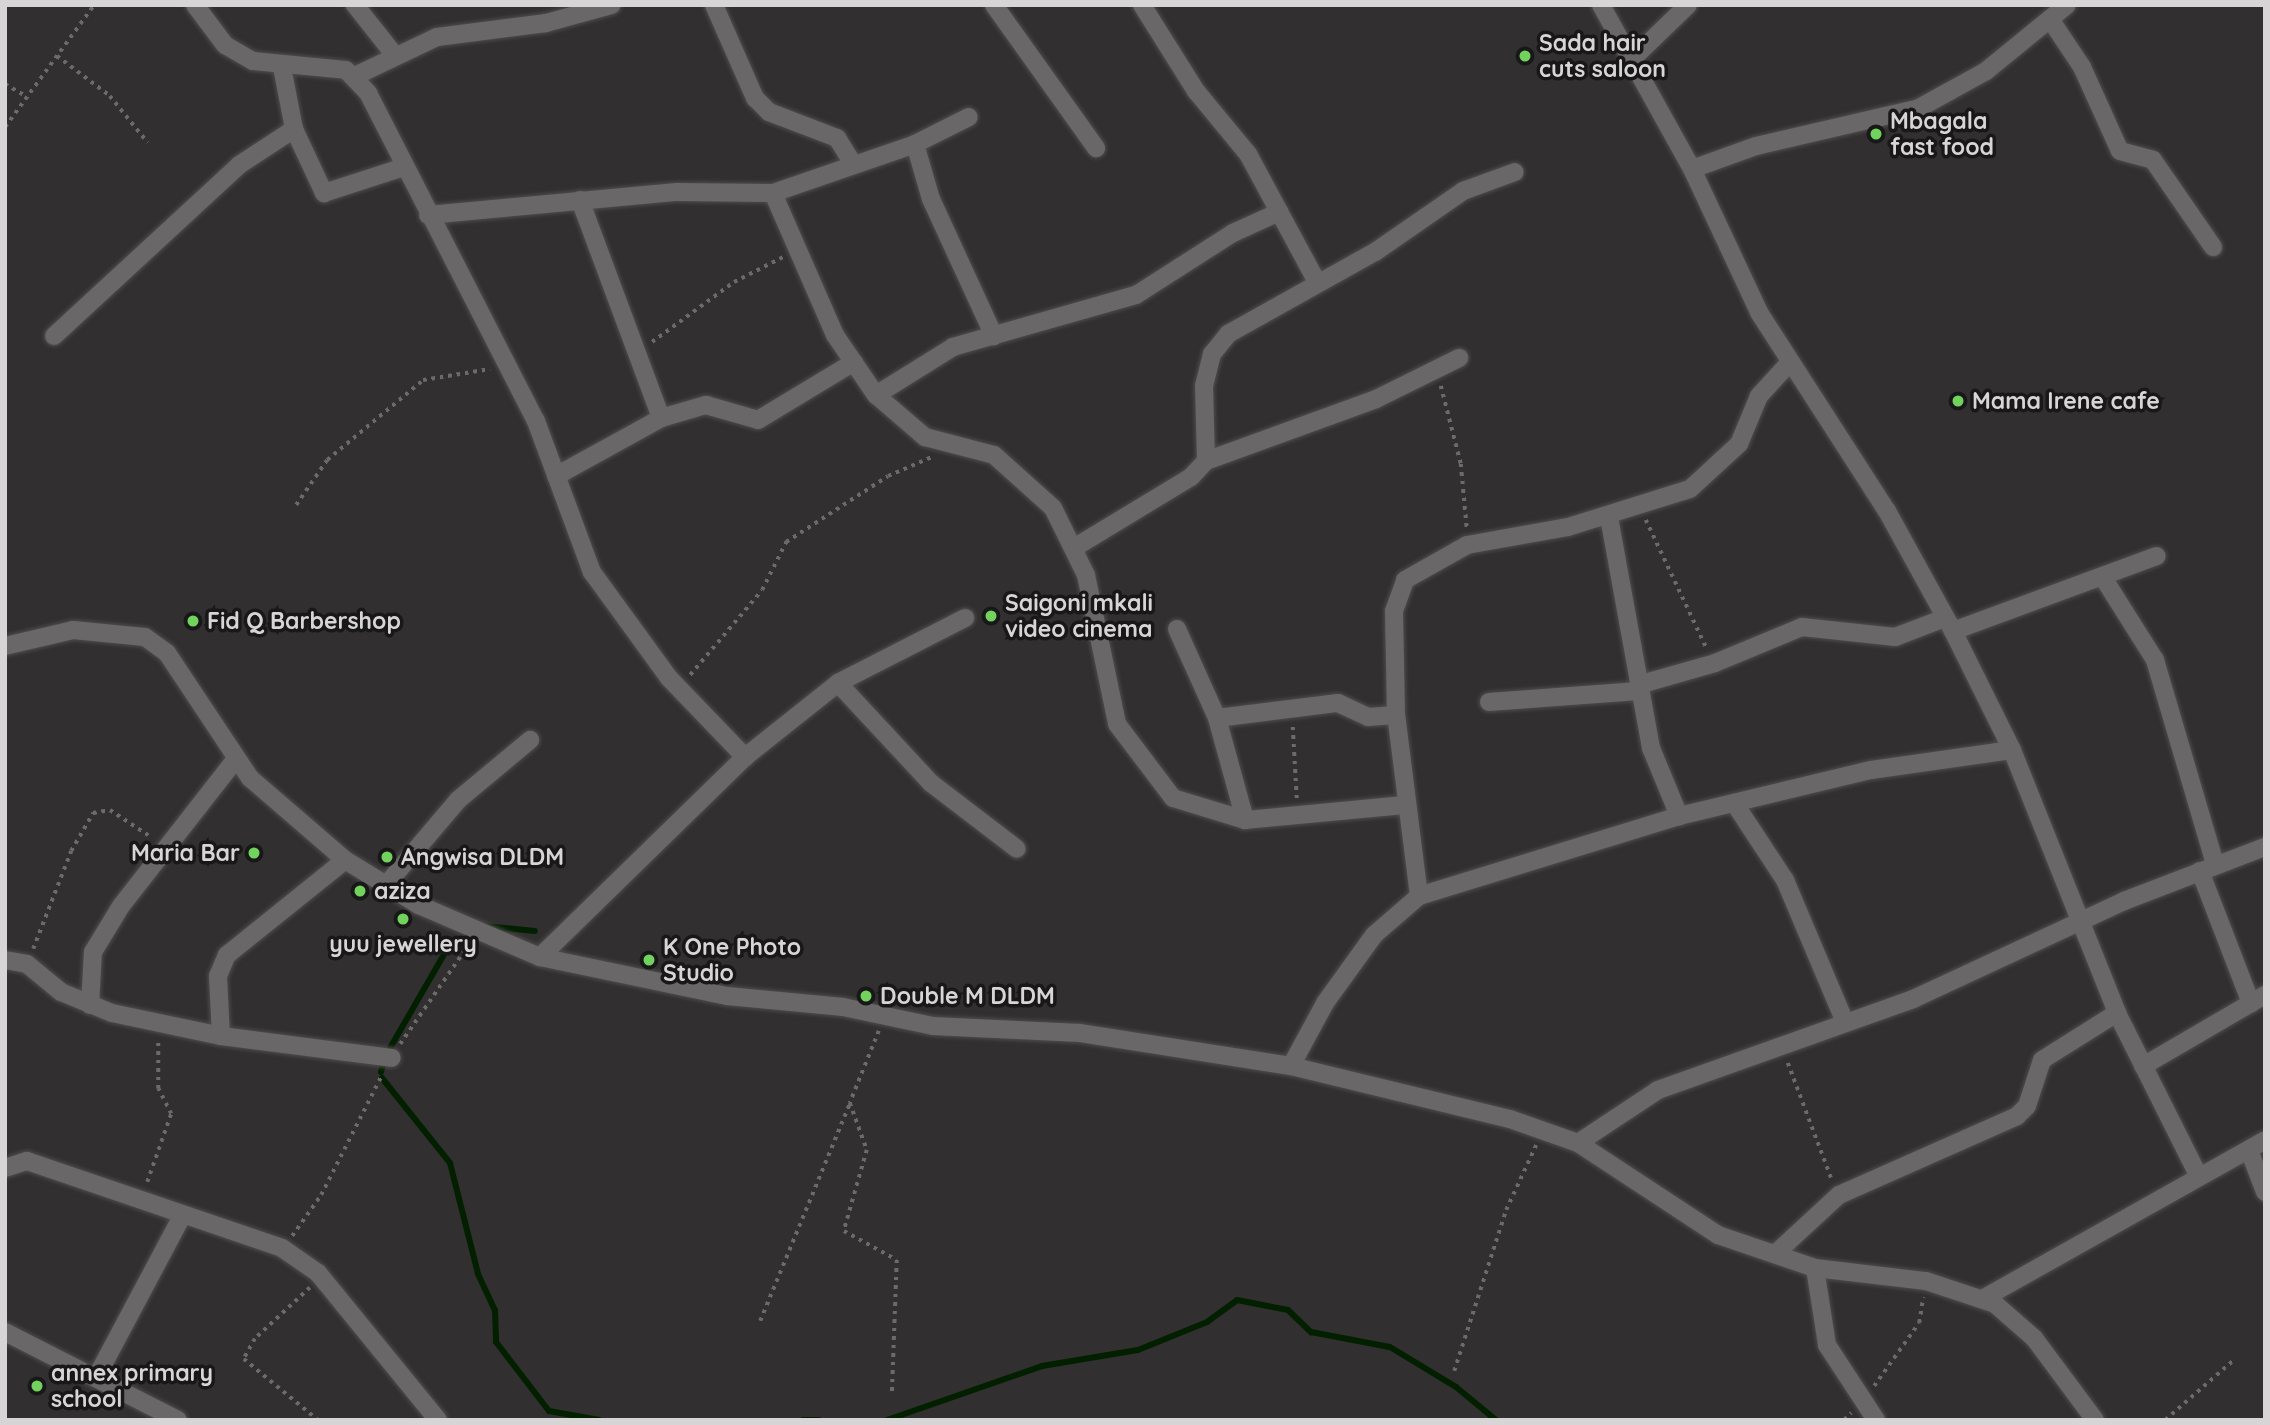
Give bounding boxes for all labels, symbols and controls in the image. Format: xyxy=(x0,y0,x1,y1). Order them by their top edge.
place label: Sada hair cuts saloon xyxy=(1539,29,1666,83)
marker: Sada hair cuts saloon xyxy=(1517,48,1533,64)
place label: Mbagala fast food xyxy=(1890,107,1994,161)
marker: Mbagala fast food xyxy=(1868,126,1884,142)
place label: Mama Irene cafe xyxy=(1972,387,2160,415)
marker: Mama Irene cafe xyxy=(1950,393,1966,409)
place label: Saigoni mkali video cinema xyxy=(1005,589,1153,643)
place label: Fid Q Barbershop xyxy=(207,607,401,635)
marker: Saigoni mkali video cinema xyxy=(983,608,999,624)
marker: Fid Q Barbershop xyxy=(185,613,201,629)
place label: Maria Bar xyxy=(131,839,240,867)
place label: Angwisa DLDM xyxy=(401,843,564,871)
marker: Maria Bar xyxy=(246,845,262,861)
marker: Angwisa DLDM xyxy=(379,849,395,865)
place label: aziza xyxy=(374,877,431,905)
marker: aziza xyxy=(352,883,368,899)
marker: yuu jewellery xyxy=(395,911,411,927)
place label: yuu jewellery xyxy=(329,930,477,958)
place label: K One Photo Studio xyxy=(663,933,801,987)
marker: K One Photo Studio xyxy=(641,952,657,968)
place label: Double M DLDM xyxy=(880,982,1055,1010)
marker: Double M DLDM xyxy=(858,988,874,1004)
place label: annex primary school xyxy=(51,1359,213,1413)
marker: annex primary school xyxy=(29,1378,45,1394)

